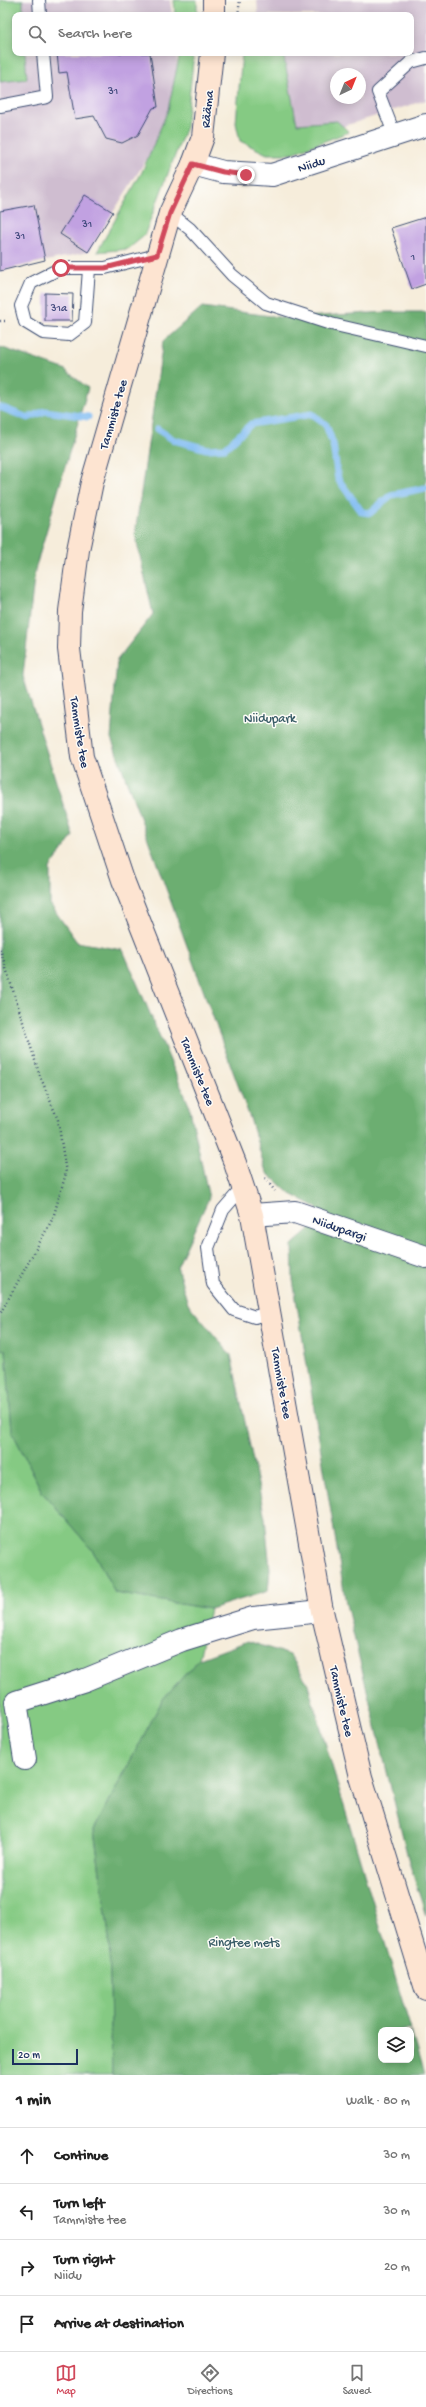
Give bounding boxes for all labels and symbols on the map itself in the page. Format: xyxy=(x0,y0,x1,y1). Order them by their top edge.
north arrow xyxy=(330,68,366,104)
house number: 31 xyxy=(107,86,118,98)
street label: Rääma xyxy=(199,89,218,129)
street label: Niidu xyxy=(296,154,327,177)
route end xyxy=(237,166,255,184)
house number: 31 xyxy=(81,219,92,231)
house number: 31 xyxy=(14,231,25,243)
house number: 1 xyxy=(410,252,415,264)
route start xyxy=(52,259,70,277)
house number: 31a xyxy=(50,303,68,315)
street label: Tammiste tee xyxy=(97,378,132,452)
street label: Tammiste tee xyxy=(65,695,92,769)
park label: Niidupark xyxy=(244,712,297,727)
street label: Tammiste tee xyxy=(176,1035,217,1108)
street label: Niidupargi xyxy=(310,1213,368,1246)
street label: Tammiste tee xyxy=(267,1346,294,1421)
street label: Tammiste tee xyxy=(325,1664,356,1739)
park label: Ringtee mets xyxy=(208,1936,281,1951)
scale bar xyxy=(12,2047,78,2066)

